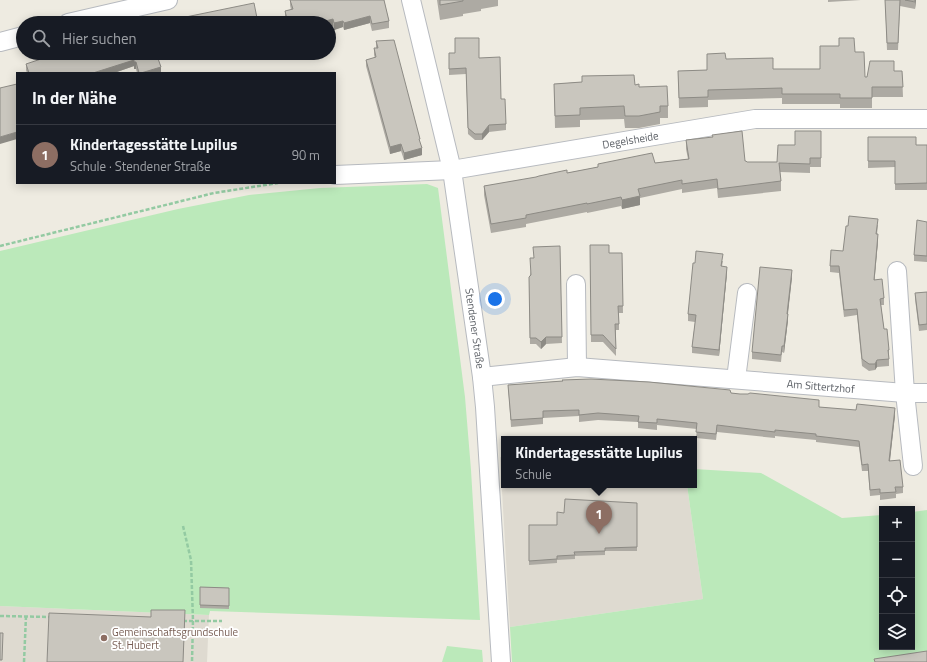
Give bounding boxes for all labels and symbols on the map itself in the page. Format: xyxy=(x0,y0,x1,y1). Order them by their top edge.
street label: Degelsheide xyxy=(601,127,660,153)
street label: Stendener Straße xyxy=(461,287,489,370)
your location xyxy=(485,289,505,309)
street label: Am Sittertzhof xyxy=(786,376,856,397)
pin: 1 xyxy=(586,501,612,534)
place label: Gemeinschaftsgrundschule St. Hubert xyxy=(112,624,239,653)
marker: Gemeinschaftsgrundschule St. Hubert xyxy=(99,633,109,643)

